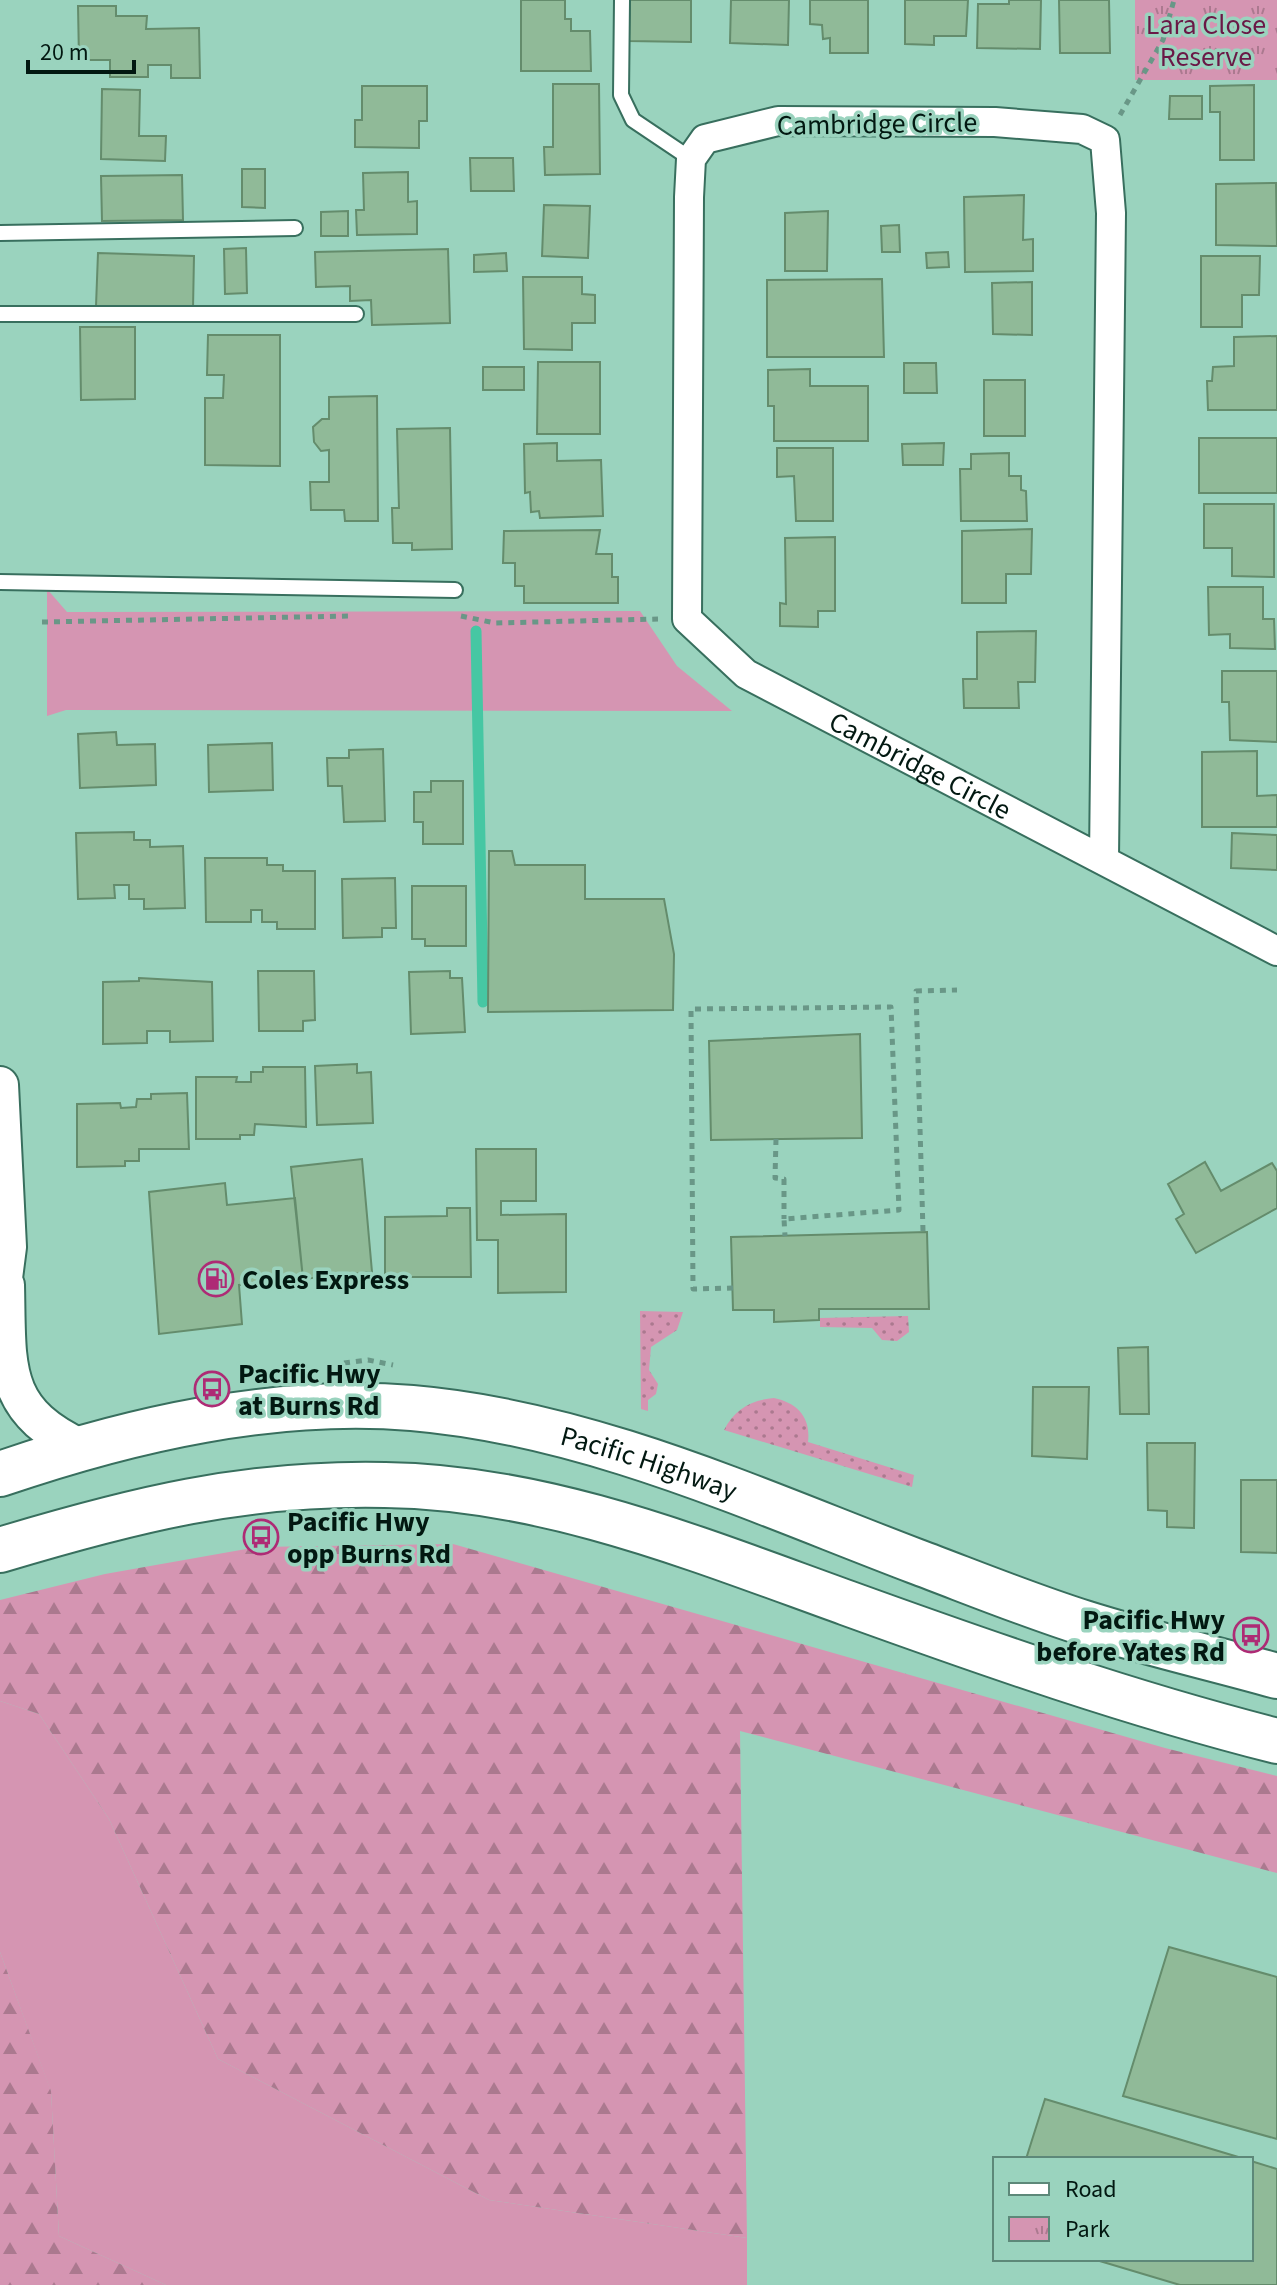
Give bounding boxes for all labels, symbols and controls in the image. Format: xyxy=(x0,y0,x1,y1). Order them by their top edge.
park label: Lara Close Reserve xyxy=(1146,5,1266,77)
scale bar xyxy=(28,24,134,74)
text: 20 m xyxy=(40,35,89,70)
street label: Cambridge Circle xyxy=(777,102,977,146)
street label: Cambridge Circle xyxy=(822,702,1018,830)
fuel station icon: Coles Express xyxy=(197,1260,235,1298)
place label: Coles Express xyxy=(242,1260,409,1300)
place label: Pacific Hwy at Burns Rd xyxy=(238,1354,381,1426)
bus stop icon: Pacific Hwy at Burns Rd xyxy=(193,1370,231,1408)
street label: Pacific Highway xyxy=(556,1416,743,1511)
place label: Pacific Hwy opp Burns Rd xyxy=(287,1502,451,1574)
bus stop icon: Pacific Hwy opp Burns Rd xyxy=(242,1518,280,1556)
place label: Pacific Hwy before Yates Rd xyxy=(1036,1600,1225,1672)
bus stop icon: Pacific Hwy before Yates Rd xyxy=(1232,1616,1270,1654)
legend xyxy=(993,2157,1253,2261)
text: Road xyxy=(1065,2172,1117,2207)
text: Park xyxy=(1065,2212,1110,2247)

